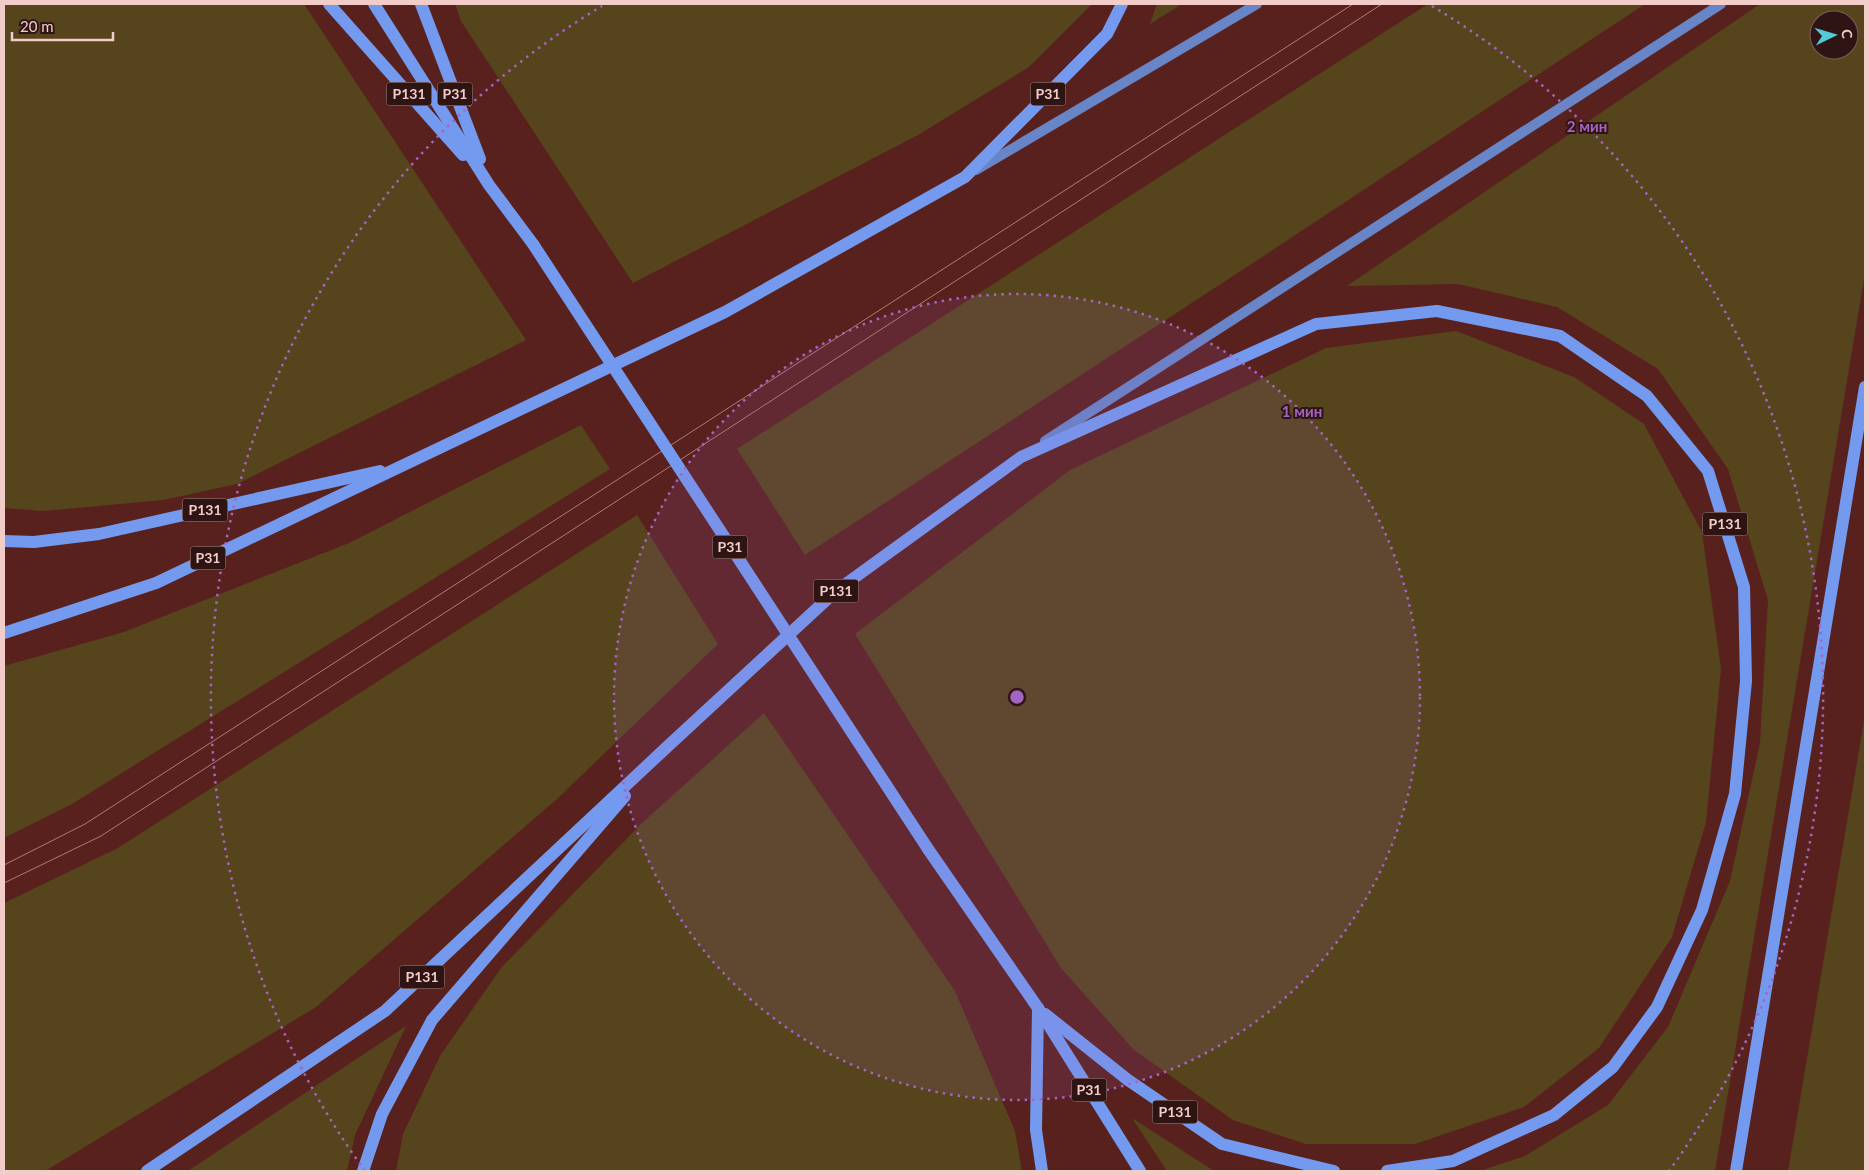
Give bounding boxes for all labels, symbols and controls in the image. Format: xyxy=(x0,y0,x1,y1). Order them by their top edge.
scale bar xyxy=(12,10,114,42)
north arrow xyxy=(1809,10,1859,60)
text: 20 m xyxy=(20,17,54,35)
text: С xyxy=(1839,28,1856,40)
road number: Р131 xyxy=(386,82,432,106)
road number: Р31 xyxy=(438,82,472,106)
road number: Р31 xyxy=(1030,82,1066,106)
text: 2 мин xyxy=(1567,117,1607,135)
text: 1 мин xyxy=(1282,402,1322,420)
road number: Р131 xyxy=(182,498,228,522)
road number: Р131 xyxy=(1702,512,1748,536)
road number: Р31 xyxy=(712,536,748,558)
road number: Р31 xyxy=(190,546,226,570)
road number: Р131 xyxy=(814,580,858,602)
centre of rings xyxy=(1008,688,1026,706)
road number: Р131 xyxy=(400,966,444,989)
road number: Р31 xyxy=(1072,1078,1106,1102)
road number: Р131 xyxy=(1152,1100,1198,1124)

